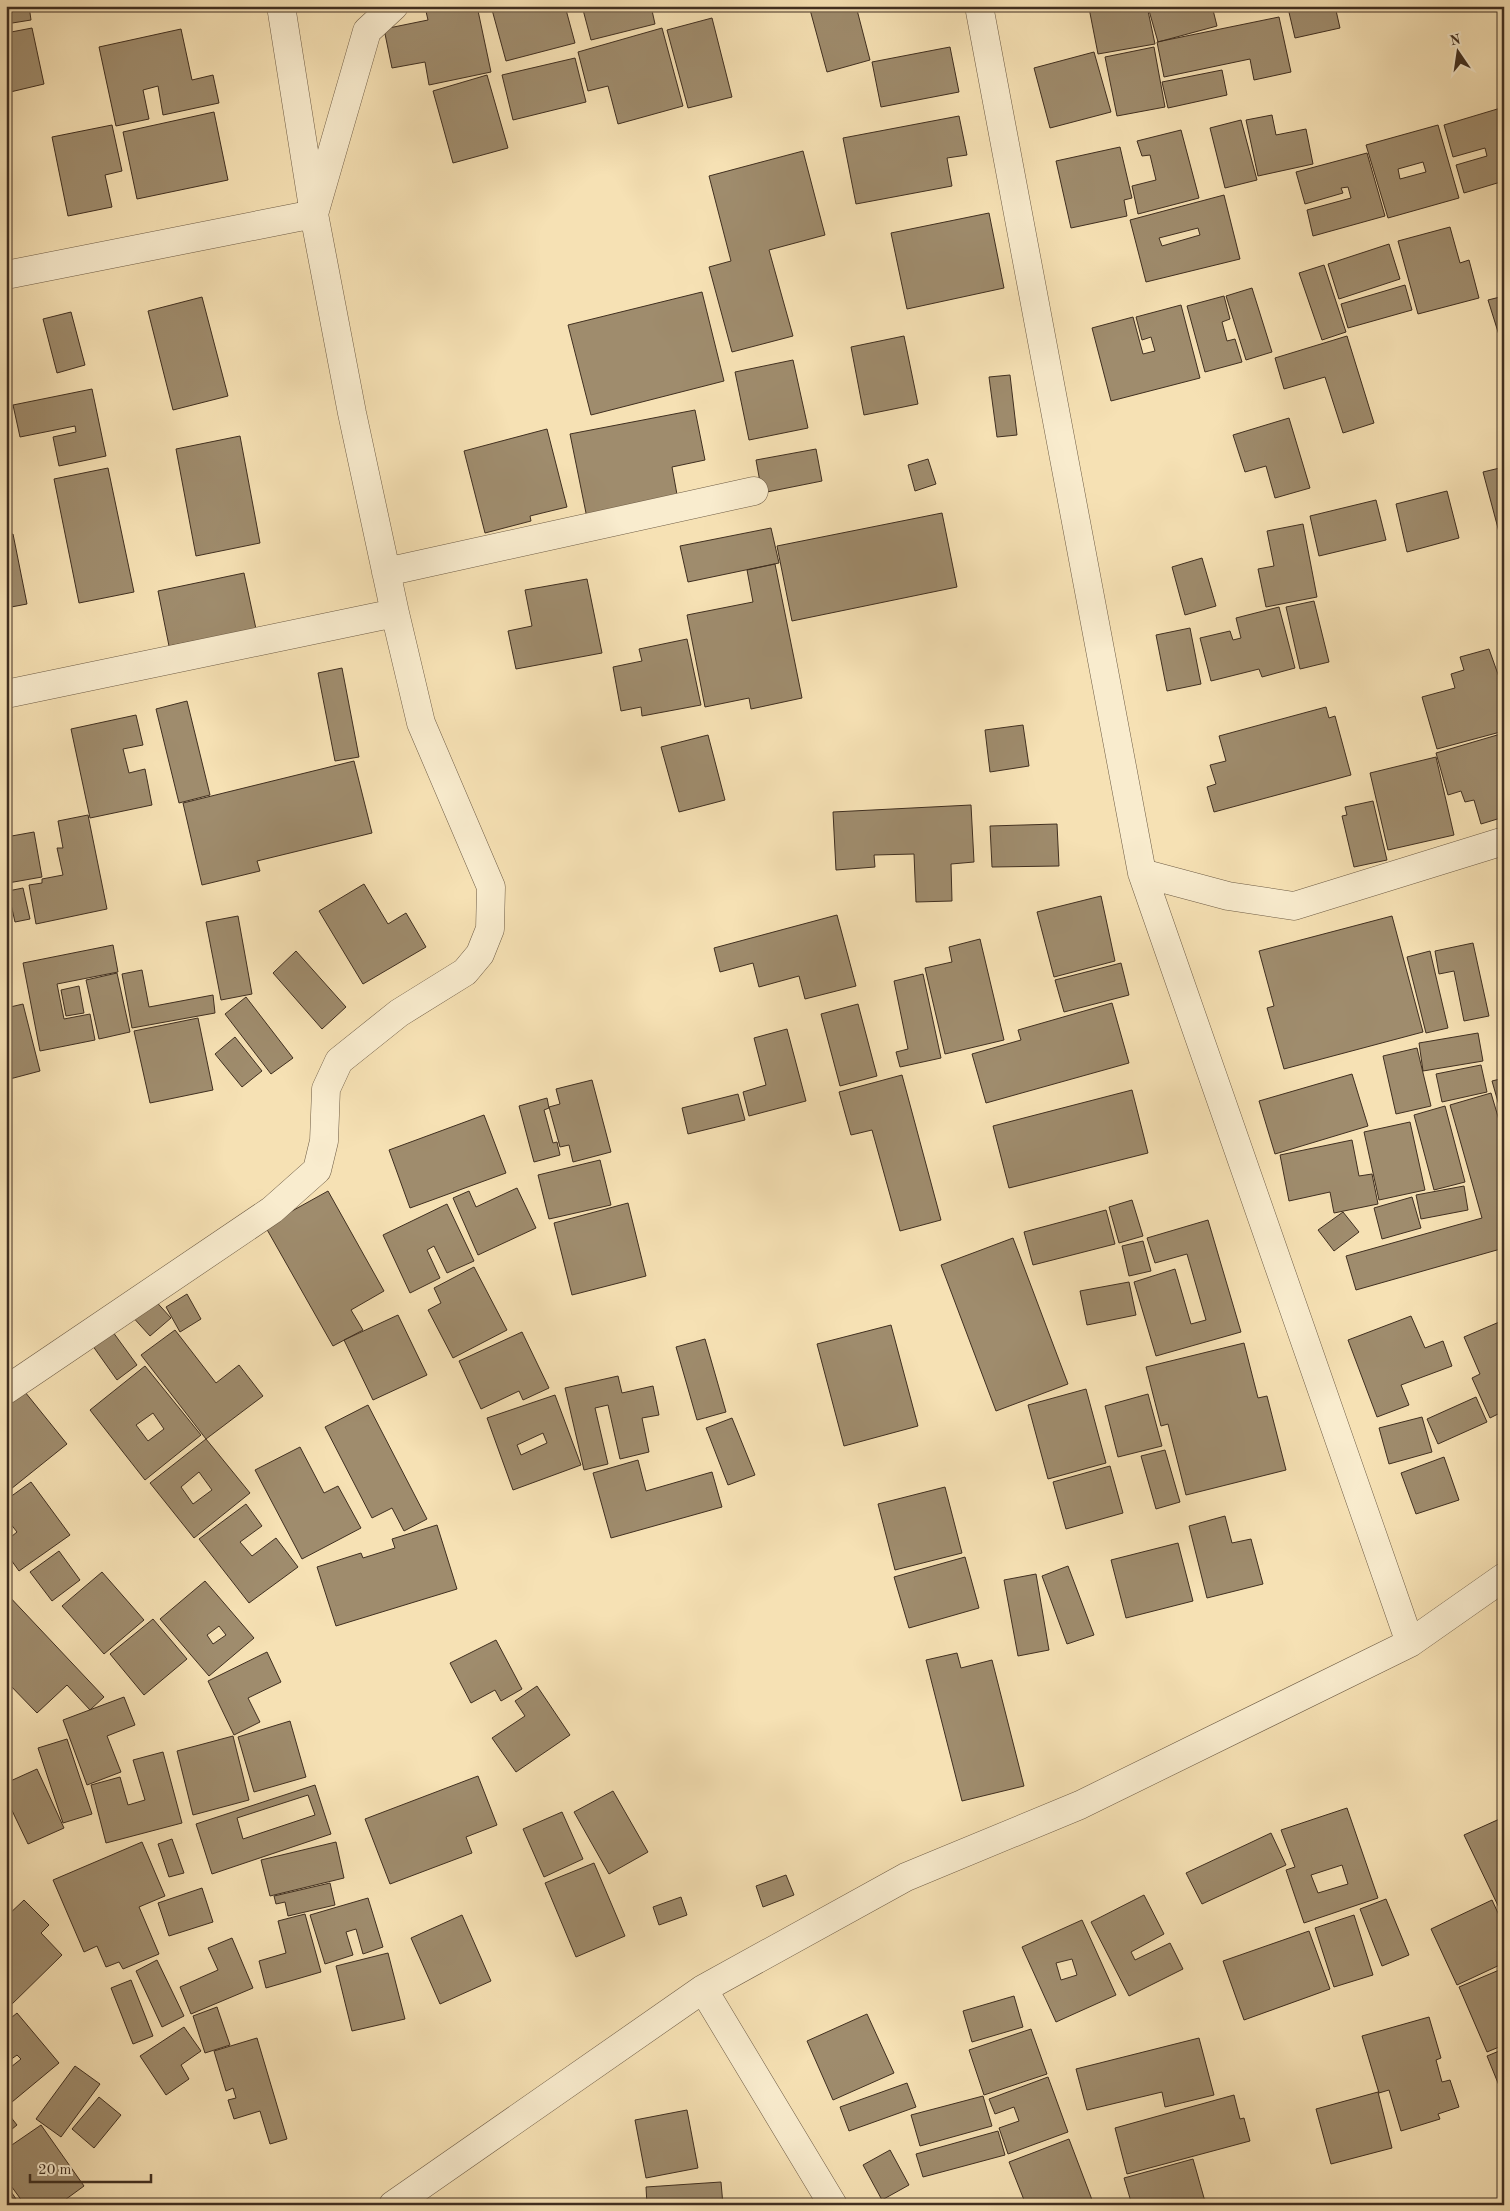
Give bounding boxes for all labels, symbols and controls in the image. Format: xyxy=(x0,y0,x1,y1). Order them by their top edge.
north arrow xyxy=(1432,28,1482,78)
text: N xyxy=(1449,32,1462,48)
scale bar xyxy=(30,2151,151,2183)
text: 20 m xyxy=(38,2163,72,2178)

